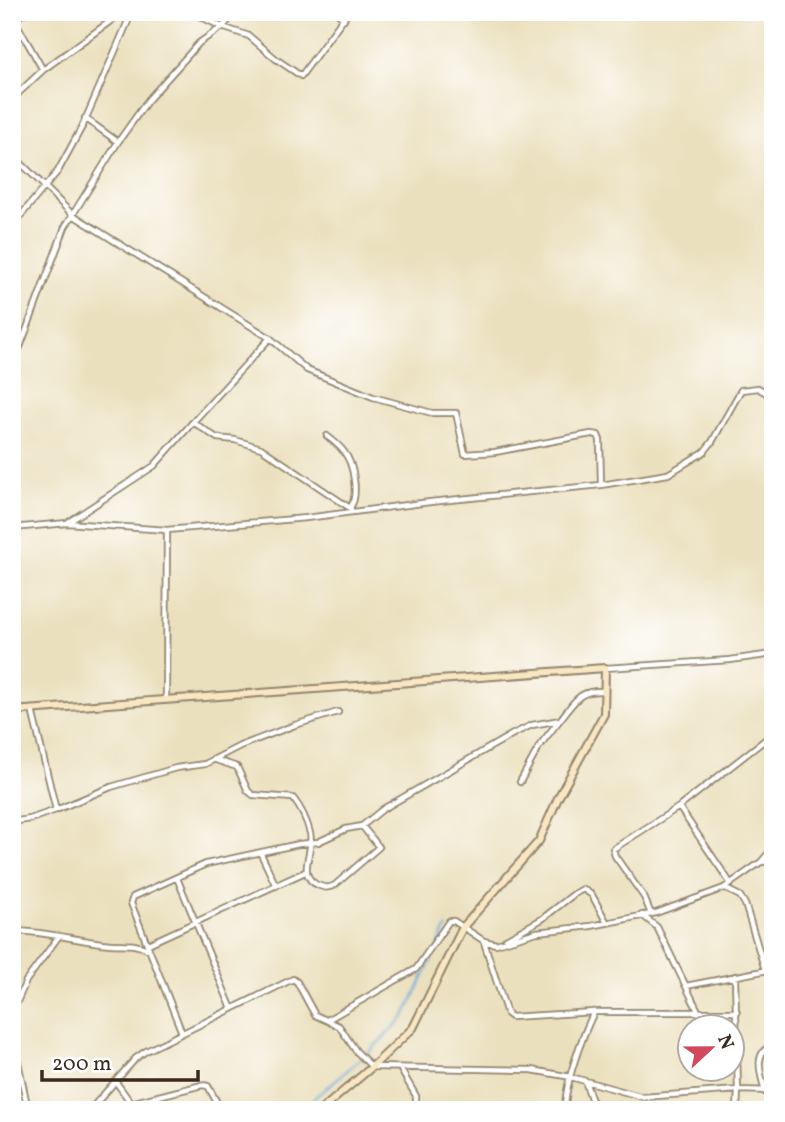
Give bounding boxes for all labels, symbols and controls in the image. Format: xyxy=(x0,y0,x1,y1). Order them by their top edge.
north arrow xyxy=(676,1014,746,1084)
text: N xyxy=(710,1031,740,1054)
scale bar xyxy=(42,1038,198,1082)
text: 200 m xyxy=(52,1050,112,1079)

